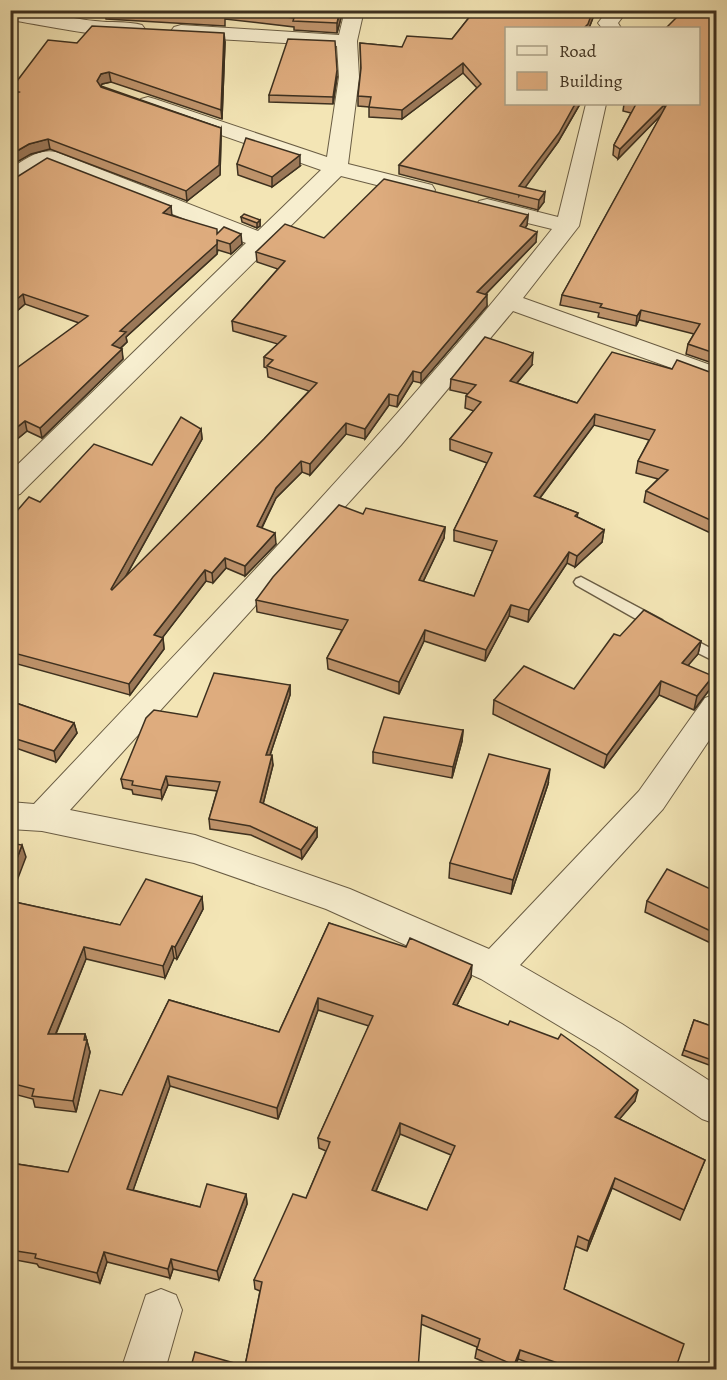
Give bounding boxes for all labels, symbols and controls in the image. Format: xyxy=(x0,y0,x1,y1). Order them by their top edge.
legend xyxy=(505,27,700,105)
text: Road xyxy=(559,39,597,63)
text: Building xyxy=(559,69,623,93)

